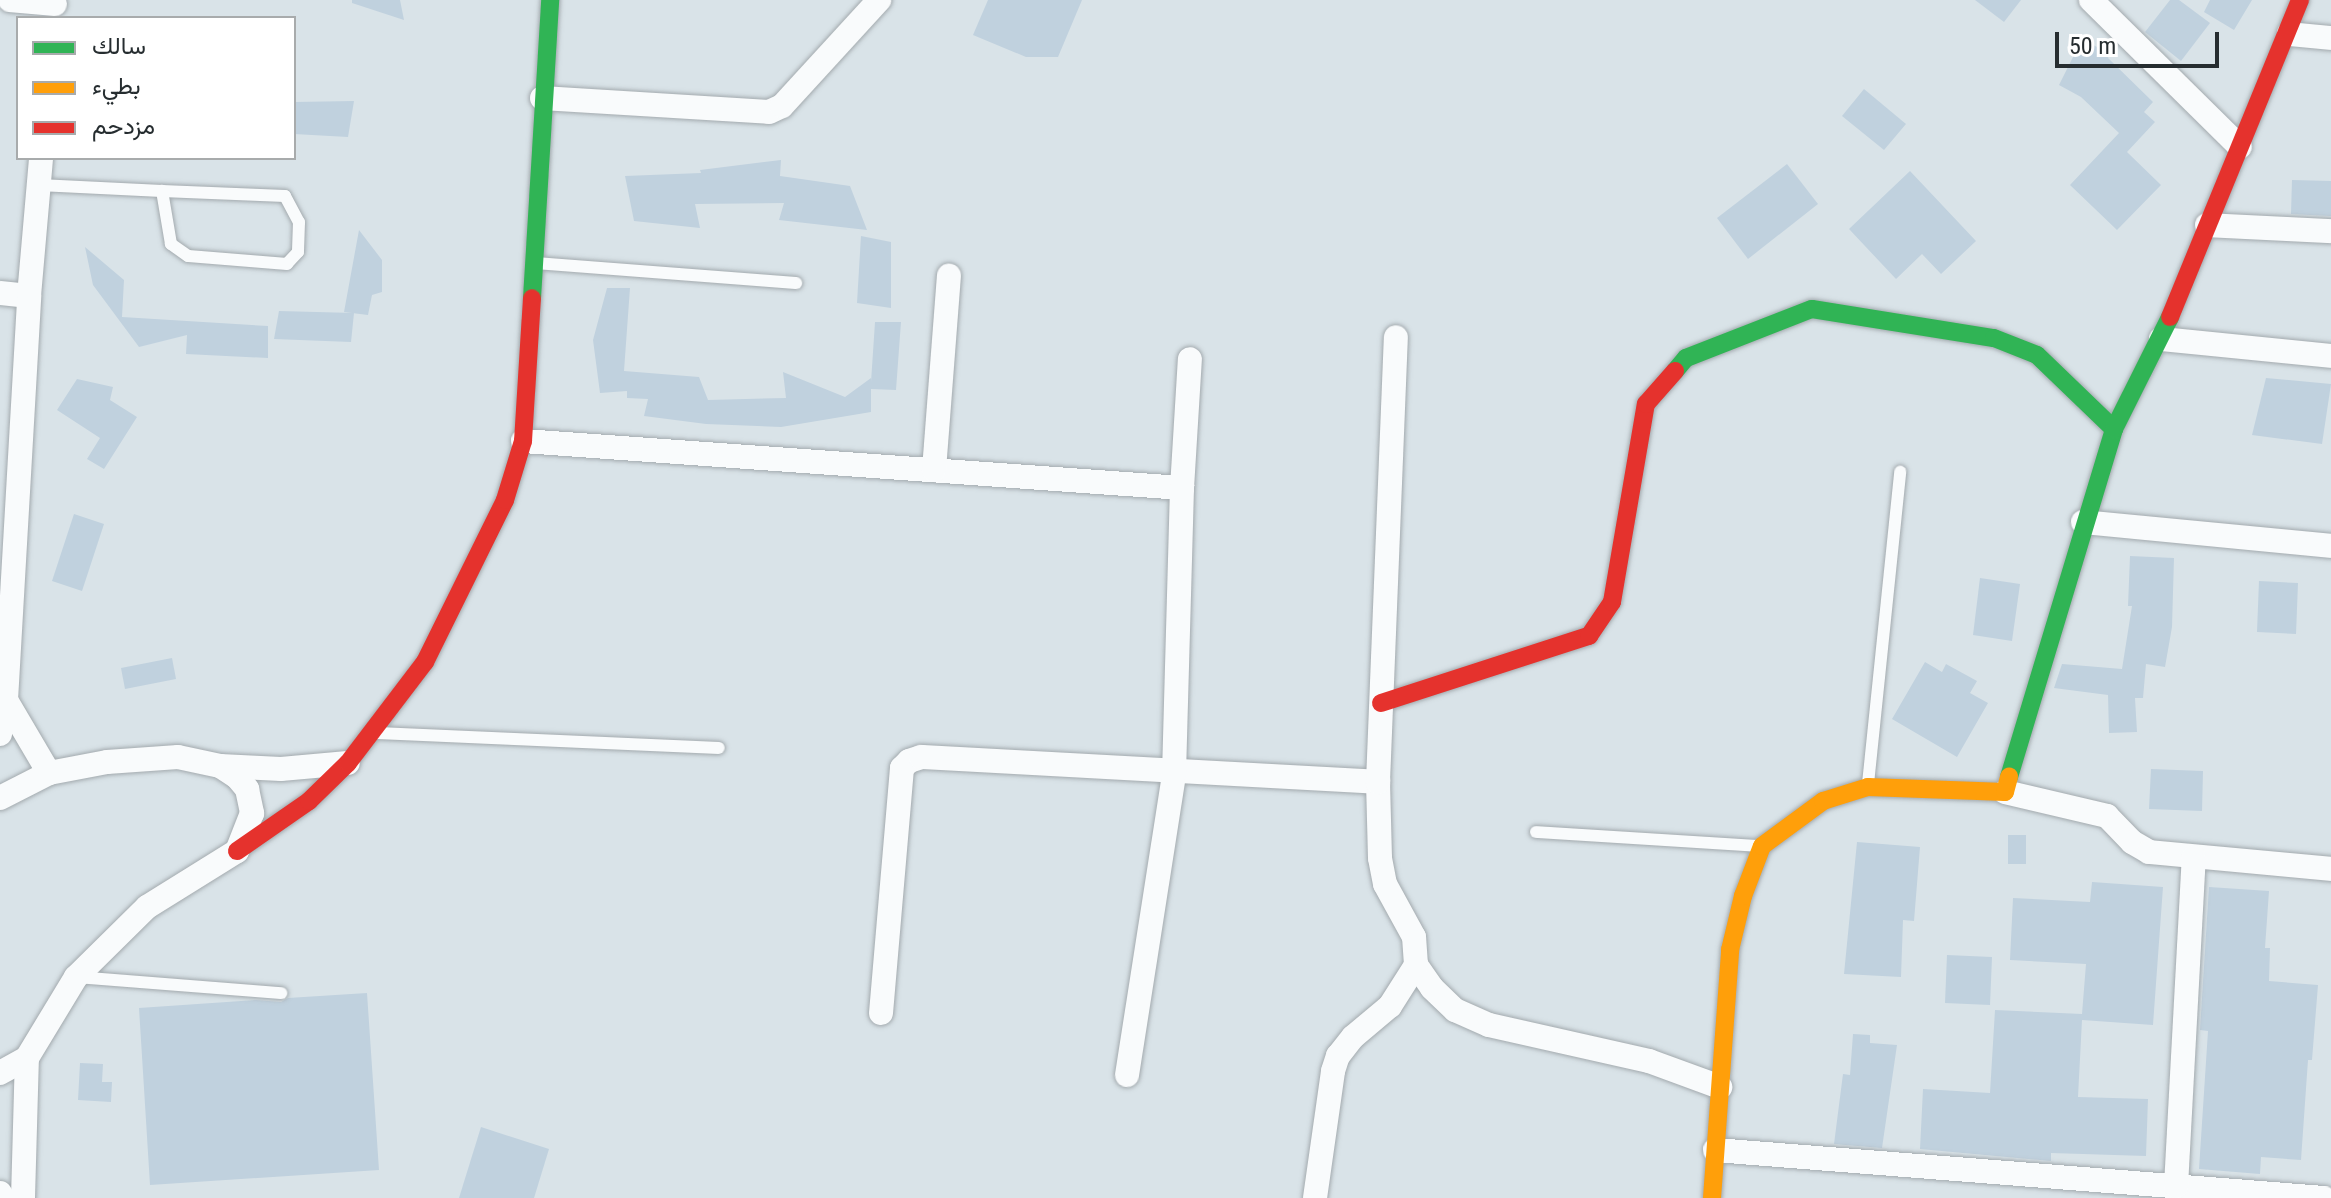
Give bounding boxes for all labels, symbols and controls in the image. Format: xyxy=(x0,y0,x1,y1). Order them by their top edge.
legend xyxy=(16,16,296,160)
scale bar xyxy=(2059,16,2223,66)
text: سالك xyxy=(92,32,146,60)
text: 50 m xyxy=(2069,32,2116,60)
text: بطيء xyxy=(92,72,141,100)
text: مزدحم xyxy=(92,112,155,140)

